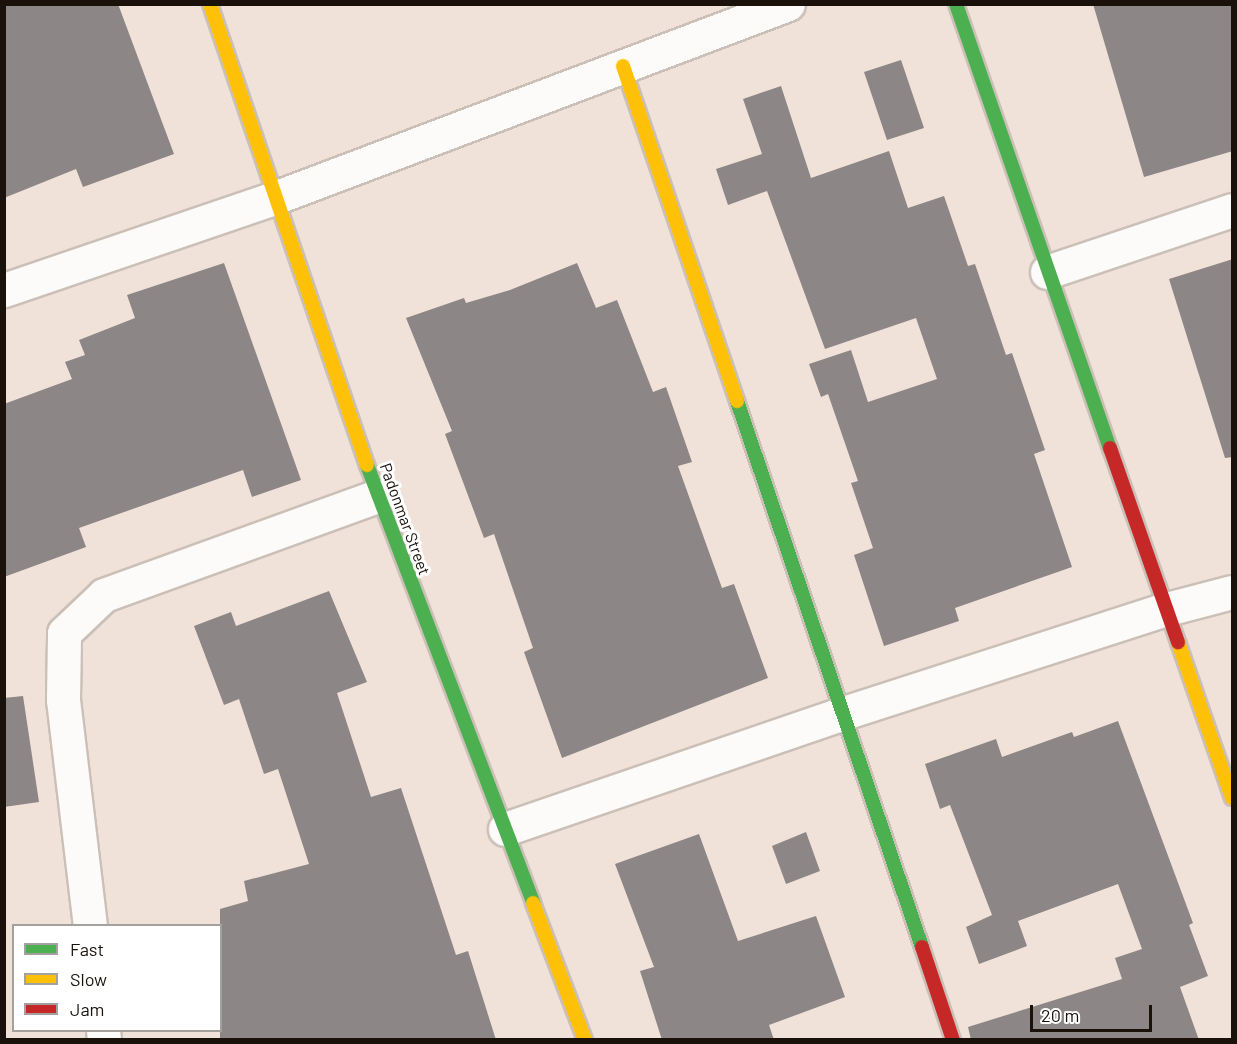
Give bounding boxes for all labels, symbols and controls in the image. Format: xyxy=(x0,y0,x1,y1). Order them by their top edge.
street label: Padonmar Street xyxy=(376,460,434,578)
legend xyxy=(12,924,222,1032)
text: Fast xyxy=(70,938,104,960)
text: Slow xyxy=(70,968,107,990)
scale bar xyxy=(1033,993,1154,1031)
text: Jam xyxy=(70,998,104,1020)
text: 20 m xyxy=(1041,1004,1079,1026)

